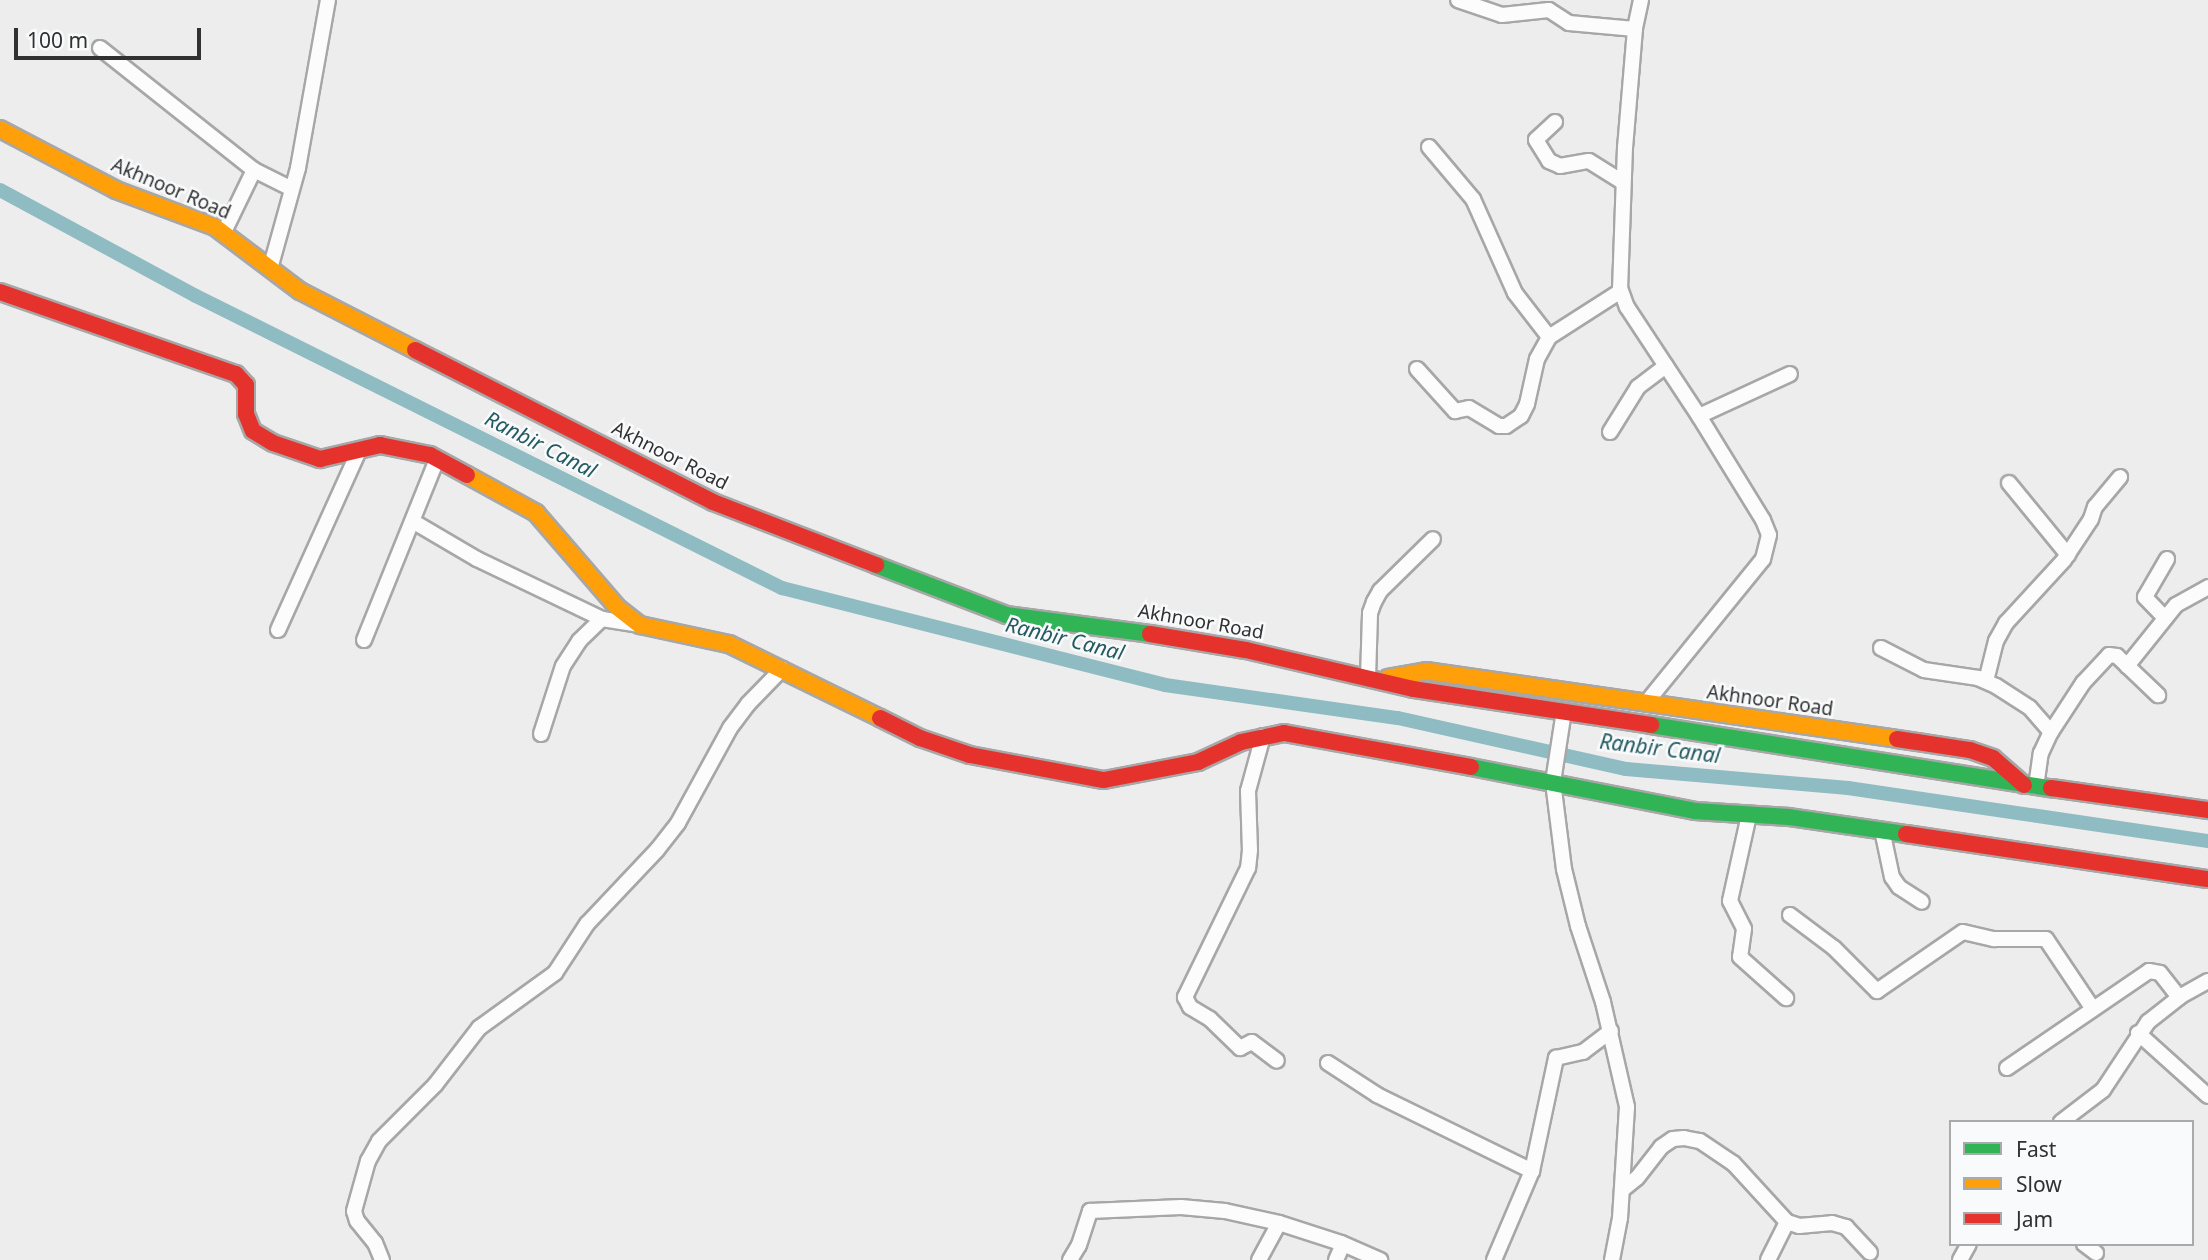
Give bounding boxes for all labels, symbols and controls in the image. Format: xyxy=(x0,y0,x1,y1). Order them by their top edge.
scale bar xyxy=(18,14,205,58)
text: 100 m xyxy=(27,26,88,54)
street label: Akhnoor Road xyxy=(108,154,234,224)
water label: Ranbir Canal xyxy=(481,405,601,483)
street label: Akhnoor Road xyxy=(608,417,732,495)
street label: Akhnoor Road xyxy=(1136,600,1266,644)
water label: Ranbir Canal xyxy=(1003,611,1127,665)
street label: Akhnoor Road xyxy=(1705,681,1835,721)
water label: Ranbir Canal xyxy=(1598,728,1722,768)
legend xyxy=(1949,1120,2194,1246)
text: Fast xyxy=(2016,1135,2056,1163)
text: Slow xyxy=(2016,1170,2062,1198)
text: Jam xyxy=(2016,1205,2053,1233)

